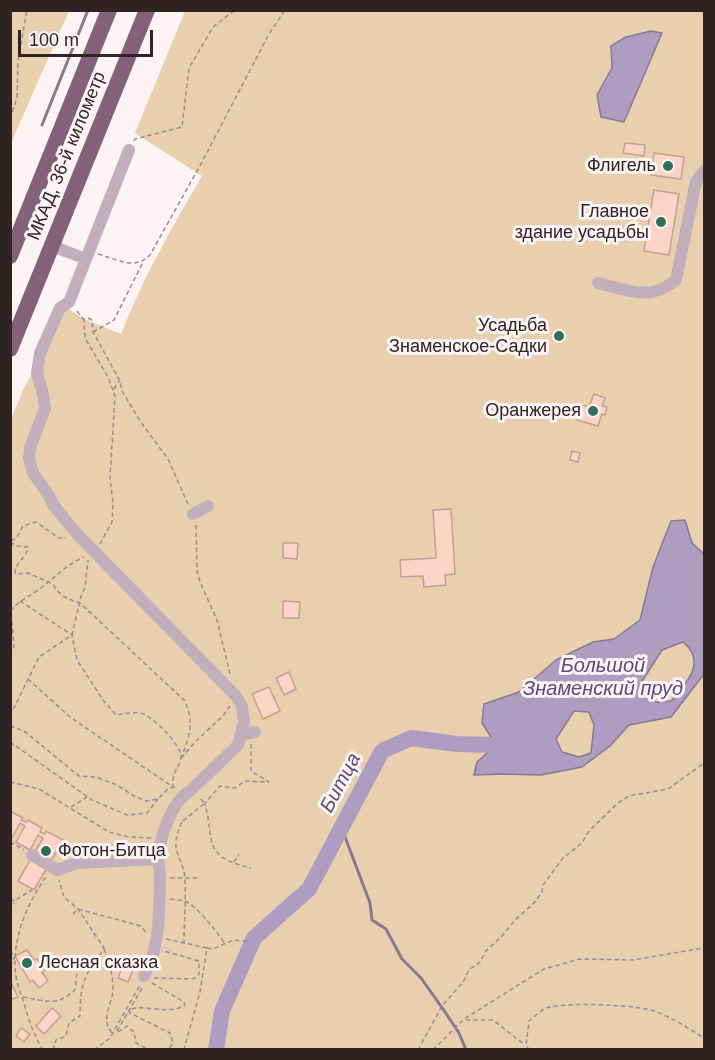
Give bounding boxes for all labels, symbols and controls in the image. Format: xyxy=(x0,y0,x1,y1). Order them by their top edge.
scale bar xyxy=(21,18,156,56)
text: 100 m xyxy=(29,30,79,50)
street label: МКАД, 36-й километр xyxy=(23,68,111,244)
place label: Флигель xyxy=(587,155,656,177)
marker: Флигель xyxy=(661,159,675,173)
place label: Главное здание усадьбы xyxy=(515,201,649,244)
marker: Главное здание усадьбы xyxy=(654,215,668,229)
place label: Усадьба Знаменское-Садки xyxy=(389,315,547,358)
marker: Усадьба Знаменское-Садки xyxy=(552,329,566,343)
place label: Оранжерея xyxy=(485,400,581,422)
marker: Оранжерея xyxy=(586,404,600,418)
water label: Большой Знаменский пруд xyxy=(523,654,683,701)
water label: Битца xyxy=(315,749,367,817)
place label: Фотон-Битца xyxy=(58,840,166,862)
marker: Фотон-Битца xyxy=(39,844,53,858)
place label: Лесная сказка xyxy=(39,952,158,974)
marker: Лесная сказка xyxy=(20,956,34,970)

